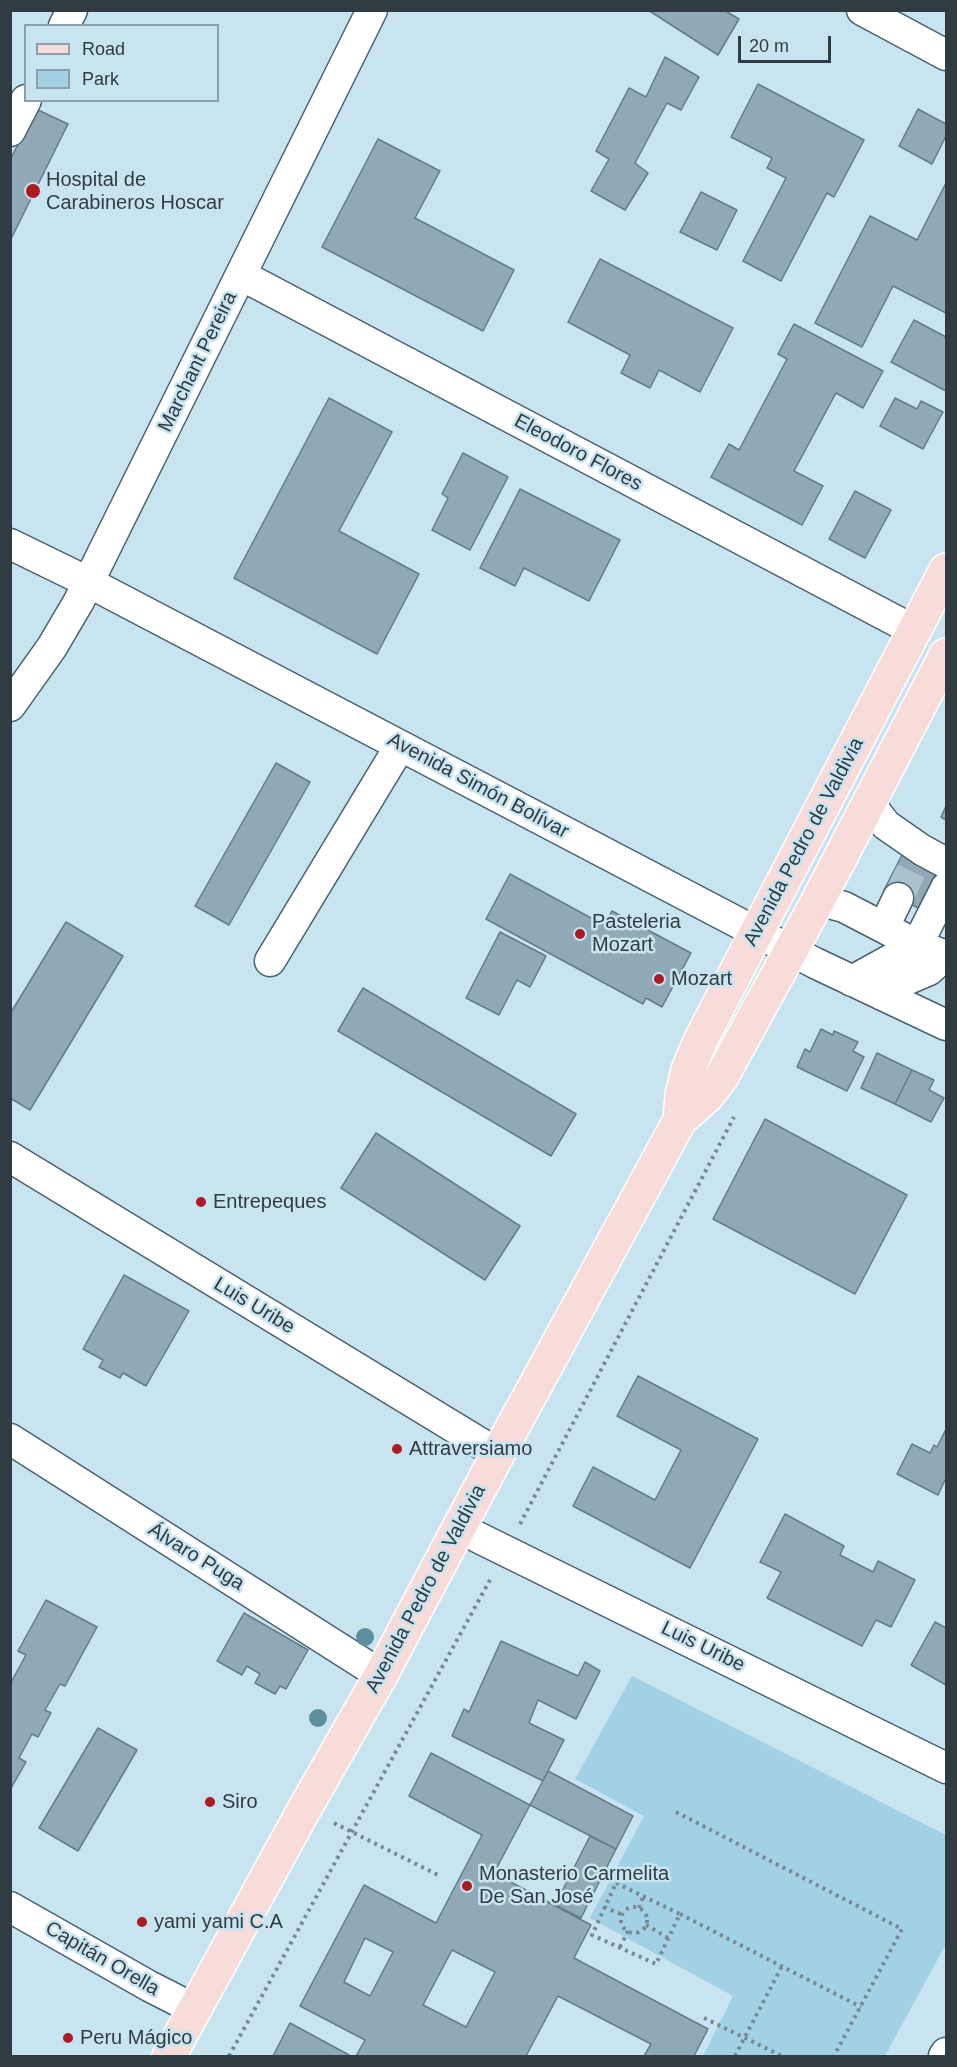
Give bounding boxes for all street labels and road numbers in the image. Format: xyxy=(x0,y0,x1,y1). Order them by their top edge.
street label: Marchant Pereira xyxy=(154,288,242,436)
street label: Eleodoro Flores xyxy=(510,409,646,497)
street label: Avenida Simón Bolívar xyxy=(383,728,573,844)
street label: Avenida Pedro de Valdivia xyxy=(739,734,869,950)
street label: Luis Uribe xyxy=(209,1273,299,1339)
street label: Avenida Pedro de Valdivia xyxy=(361,1481,491,1697)
street label: Álvaro Puga xyxy=(143,1518,249,1596)
street label: Luis Uribe xyxy=(657,1616,749,1678)
street label: Capitán Orella xyxy=(41,1917,163,2001)

